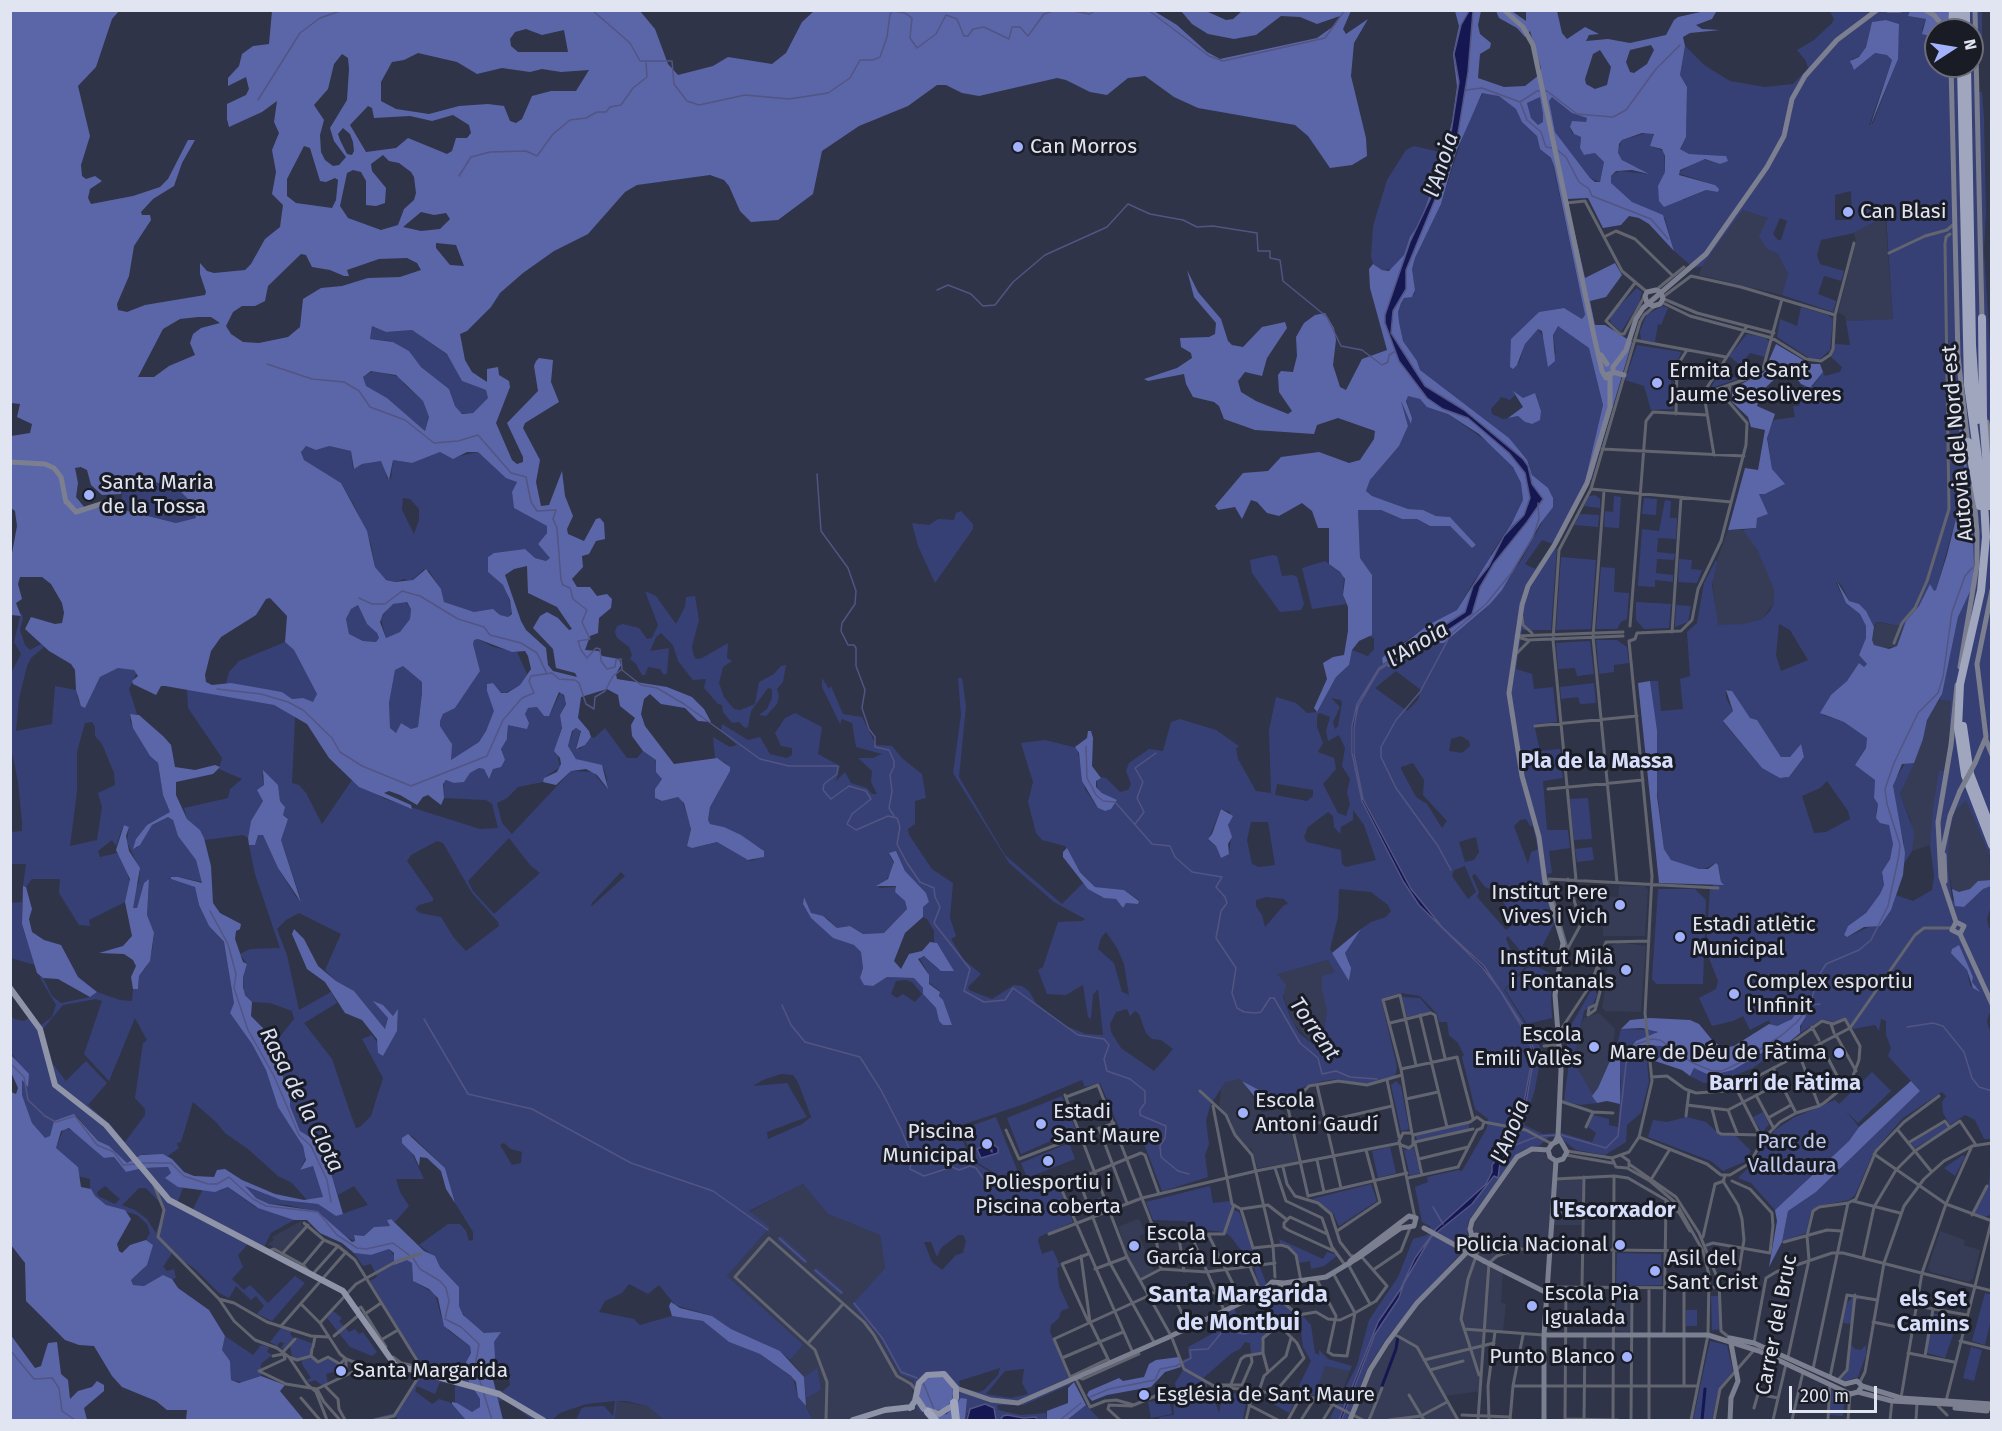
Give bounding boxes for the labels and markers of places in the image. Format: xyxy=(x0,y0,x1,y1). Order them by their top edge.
place label: Can Morros xyxy=(1030,134,1137,160)
marker: Can Morros xyxy=(1011,140,1025,154)
place label: Can Blasi xyxy=(1860,199,1947,225)
marker: Can Blasi xyxy=(1841,205,1855,219)
place label: Ermita de Sant Jaume Sesoliveres xyxy=(1669,358,1842,408)
marker: Ermita de Sant Jaume Sesoliveres xyxy=(1650,376,1664,390)
place label: Santa Maria de la Tossa xyxy=(101,470,214,520)
marker: Santa Maria de la Tossa xyxy=(82,488,96,502)
place label: Institut Pere Vives i Vich xyxy=(1491,880,1608,930)
marker: Institut Pere Vives i Vich xyxy=(1613,898,1627,912)
place label: Estadi atlètic Municipal xyxy=(1692,912,1816,962)
marker: Estadi atlètic Municipal xyxy=(1673,930,1687,944)
place label: Institut Milà i Fontanals xyxy=(1500,945,1614,995)
marker: Institut Milà i Fontanals xyxy=(1619,963,1633,977)
place label: Complex esportiu l'Infinit xyxy=(1746,969,1913,1019)
marker: Complex esportiu l'Infinit xyxy=(1727,987,1741,1001)
place label: Escola Emili Vallès xyxy=(1474,1022,1582,1072)
marker: Escola Emili Vallès xyxy=(1587,1040,1601,1054)
place label: Mare de Déu de Fàtima xyxy=(1609,1040,1827,1066)
marker: Mare de Déu de Fàtima xyxy=(1832,1046,1846,1060)
place label: Escola Antoni Gaudí xyxy=(1255,1088,1378,1138)
place label: Estadi Sant Maure xyxy=(1053,1099,1160,1149)
marker: Escola Antoni Gaudí xyxy=(1236,1106,1250,1120)
marker: Estadi Sant Maure xyxy=(1034,1117,1048,1131)
place label: Piscina Municipal xyxy=(883,1119,975,1169)
marker: Piscina Municipal xyxy=(980,1137,994,1151)
marker: Poliesportiu i Piscina coberta xyxy=(1041,1154,1055,1168)
place label: Poliesportiu i Piscina coberta xyxy=(975,1170,1121,1220)
place label: Escola García Lorca xyxy=(1146,1221,1262,1271)
place label: Policia Nacional xyxy=(1455,1232,1608,1258)
marker: Policia Nacional xyxy=(1613,1238,1627,1252)
marker: Escola García Lorca xyxy=(1127,1239,1141,1253)
place label: Asil del Sant Crist xyxy=(1667,1246,1758,1296)
marker: Asil del Sant Crist xyxy=(1648,1264,1662,1278)
place label: Escola Pia Igualada xyxy=(1544,1281,1639,1331)
marker: Escola Pia Igualada xyxy=(1525,1299,1539,1313)
place label: Punto Blanco xyxy=(1489,1344,1615,1370)
marker: Punto Blanco xyxy=(1620,1350,1634,1364)
place label: Santa Margarida xyxy=(353,1358,508,1384)
marker: Santa Margarida xyxy=(334,1364,348,1378)
place label: Església de Sant Maure xyxy=(1156,1382,1375,1408)
marker: Església de Sant Maure xyxy=(1137,1388,1151,1402)

